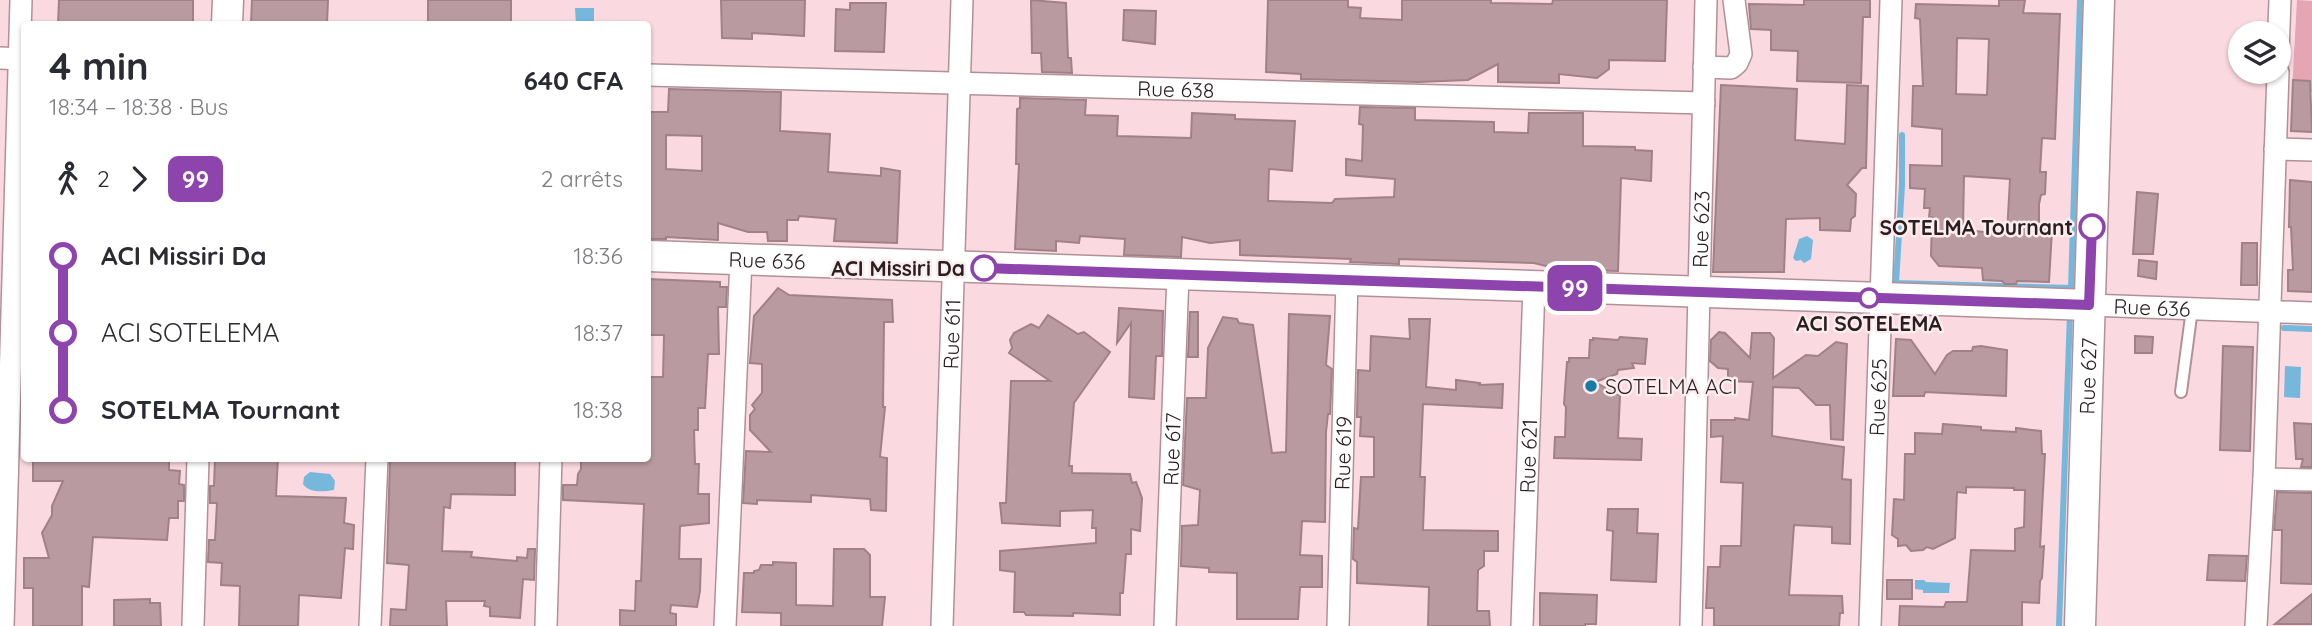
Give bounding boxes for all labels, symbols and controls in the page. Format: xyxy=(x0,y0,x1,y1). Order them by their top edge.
map controls xyxy=(2228,21,2291,84)
button: layers xyxy=(2228,21,2291,84)
text: 4 min xyxy=(49,42,149,90)
text: 640 CFA xyxy=(523,64,623,97)
street label: Rue 638 xyxy=(1137,75,1215,103)
text: 18:34 – 18:38 · Bus xyxy=(49,92,228,121)
icon: walk xyxy=(49,160,87,198)
icon: forward xyxy=(120,160,158,198)
text: 2 xyxy=(97,164,110,193)
text: 99 xyxy=(182,164,209,194)
text: 2 arrêts xyxy=(541,164,623,193)
street label: Rue 623 xyxy=(1687,190,1714,268)
place label: SOTELMA Tournant xyxy=(1880,214,2073,240)
marker: SOTELMA Tournant xyxy=(2079,214,2105,240)
text: ACI Missiri Da xyxy=(101,239,266,272)
text: 18:36 xyxy=(573,241,623,270)
street label: Rue 636 xyxy=(728,246,806,274)
place label: ACI Missiri Da xyxy=(831,255,965,281)
marker: ACI Missiri Da xyxy=(971,255,997,281)
line badge: 99 xyxy=(1544,265,1606,311)
text: 99 xyxy=(1561,273,1589,303)
marker: ACI SOTELEMA xyxy=(1859,288,1879,308)
street label: Rue 636 xyxy=(2113,293,2191,322)
street label: Rue 611 xyxy=(937,299,965,370)
place label: ACI SOTELEMA xyxy=(1796,310,1942,336)
text: ACI SOTELEMA xyxy=(101,316,280,349)
text: 18:37 xyxy=(574,318,623,347)
street label: Rue 627 xyxy=(2073,337,2102,415)
street label: Rue 625 xyxy=(1863,358,1892,436)
place label: SOTELMA ACI xyxy=(1605,373,1737,399)
marker: SOTELMA ACI xyxy=(1583,378,1599,394)
text: SOTELMA Tournant xyxy=(101,393,341,426)
text: 18:38 xyxy=(573,395,623,424)
street label: Rue 617 xyxy=(1157,412,1186,486)
street label: Rue 619 xyxy=(1329,416,1356,490)
street label: Rue 621 xyxy=(1514,419,1542,494)

